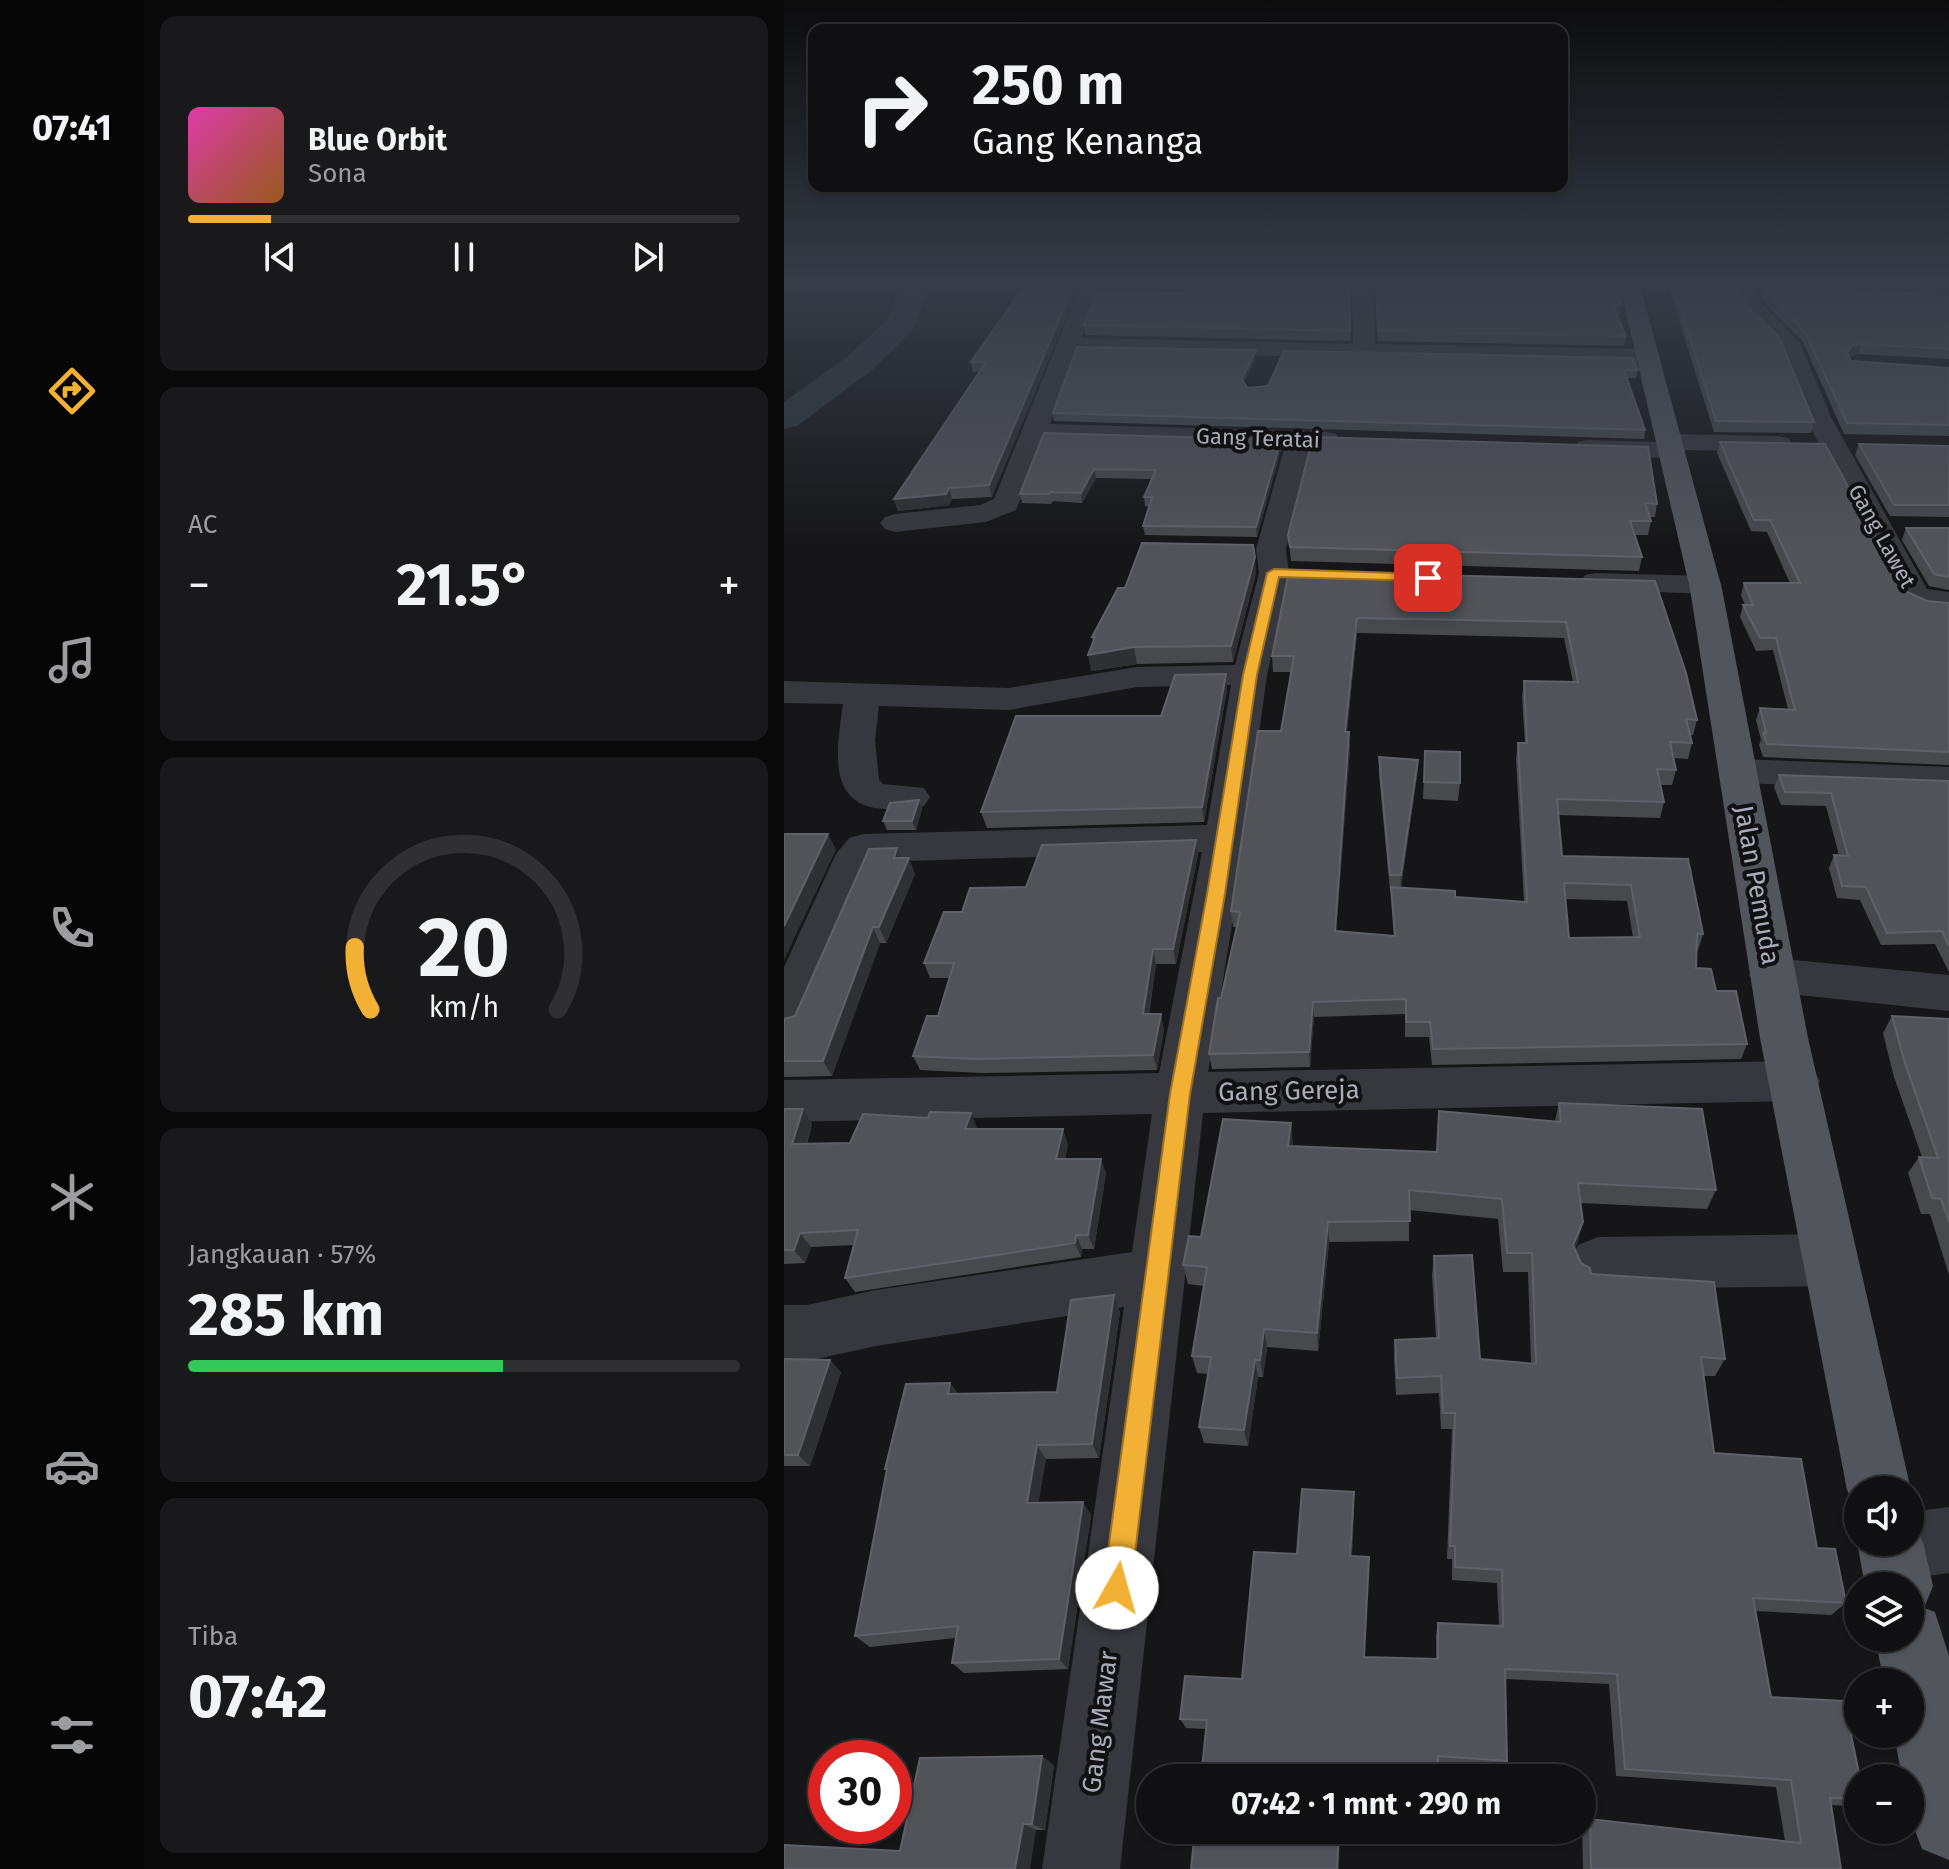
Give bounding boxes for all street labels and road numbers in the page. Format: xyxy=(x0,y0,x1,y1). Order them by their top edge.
street label: Gang Teratai xyxy=(1196,422,1320,454)
street label: Gang Lawet xyxy=(1842,479,1922,593)
street label: Jalan Pemuda xyxy=(1728,803,1786,967)
street label: Gang Gereja xyxy=(1218,1074,1360,1108)
street label: Gang Mawar xyxy=(1076,1649,1124,1795)

